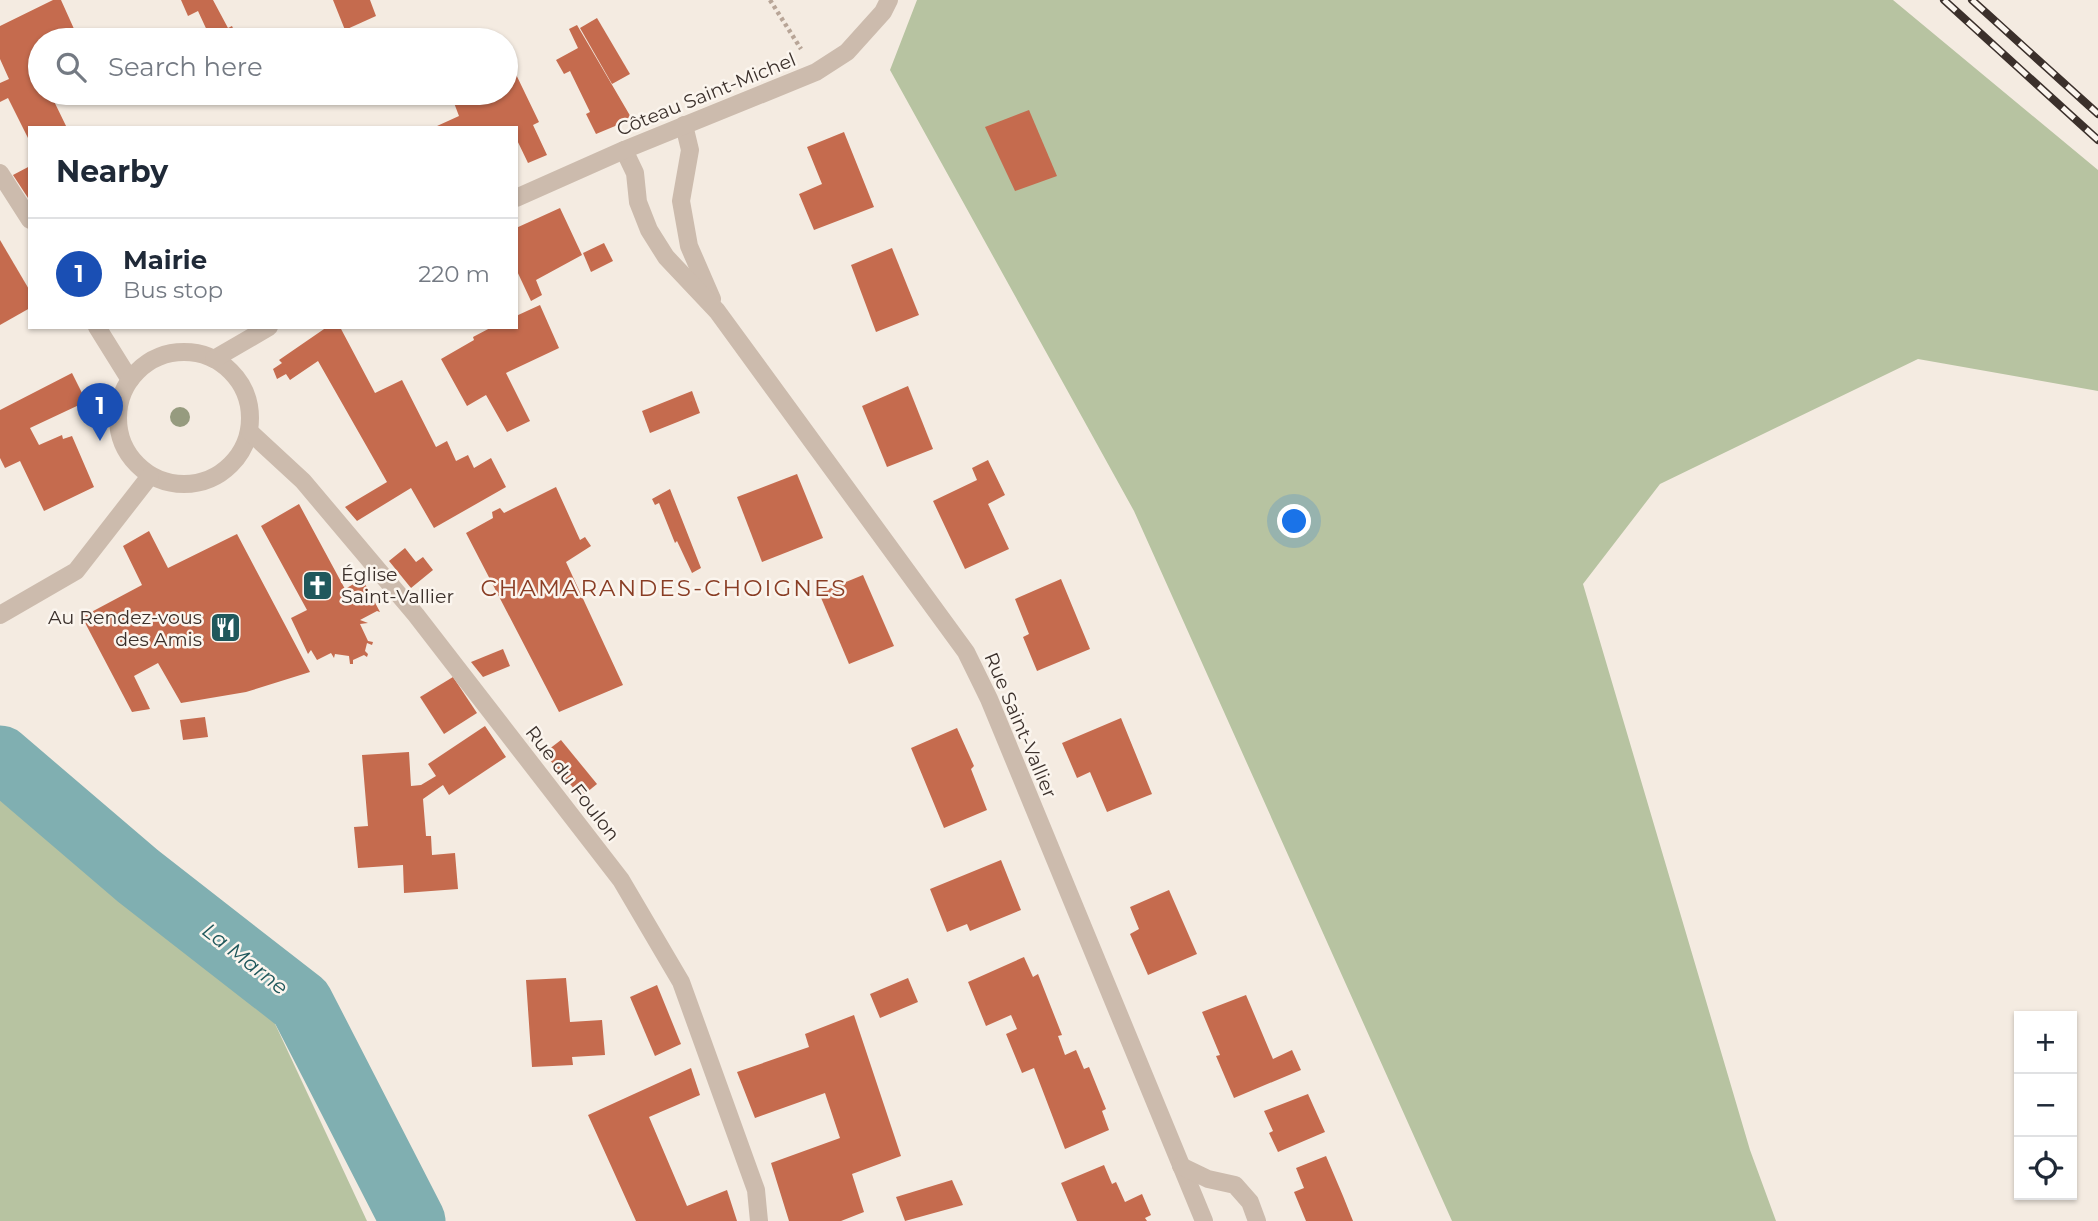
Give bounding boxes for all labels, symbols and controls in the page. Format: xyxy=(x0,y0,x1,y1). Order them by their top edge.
search box xyxy=(28,28,518,105)
icon: search xyxy=(52,48,90,86)
street label: Côteau Saint-Michel xyxy=(613,48,799,141)
text: Search here xyxy=(108,51,263,83)
text: Nearby xyxy=(56,153,168,190)
text: Mairie xyxy=(123,244,207,276)
text: 1 xyxy=(74,260,84,288)
text: 220 m xyxy=(418,260,490,288)
text: Bus stop xyxy=(123,276,223,304)
pin: 1 xyxy=(77,383,123,441)
your location xyxy=(1277,504,1311,538)
place label: Église Saint-Vallier xyxy=(341,563,454,608)
church icon: Église Saint-Vallier xyxy=(301,568,335,602)
district label: CHAMARANDES-CHOIGNES xyxy=(481,574,847,602)
place label: Au Rendez-vous des Amis xyxy=(48,606,202,651)
restaurant icon: Au Rendez-vous des Amis xyxy=(208,611,242,645)
street label: Rue Saint-Vallier xyxy=(979,649,1062,802)
street label: Rue du Foulon xyxy=(521,721,625,845)
water label: La Marne xyxy=(198,918,293,1000)
map controls xyxy=(2014,1011,2077,1200)
button: + xyxy=(2014,1011,2077,1074)
button: − xyxy=(2014,1074,2077,1137)
button: locate xyxy=(2014,1137,2077,1200)

